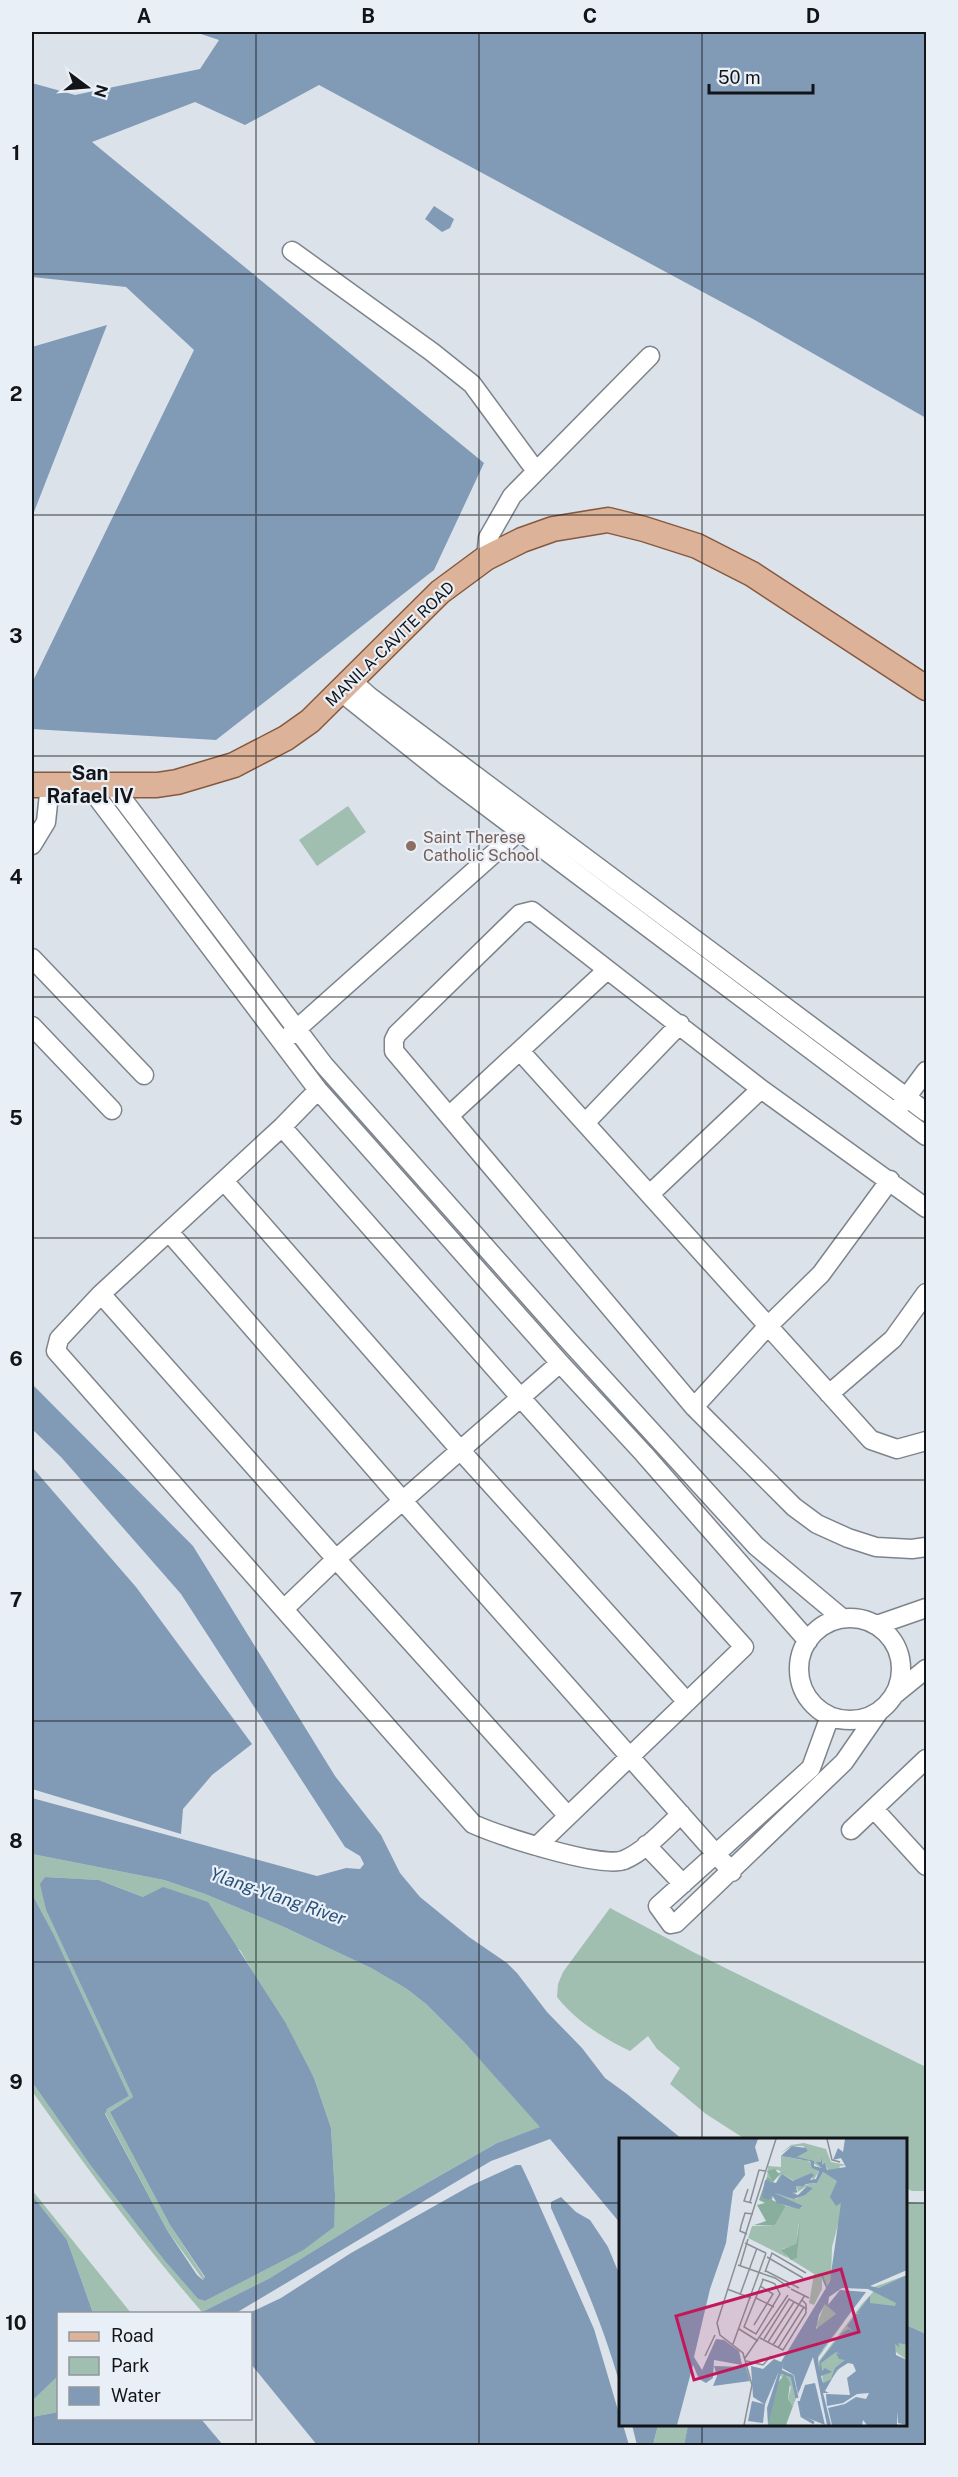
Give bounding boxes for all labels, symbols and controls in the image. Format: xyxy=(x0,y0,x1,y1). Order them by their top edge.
text: A xyxy=(137,4,151,28)
text: B xyxy=(361,4,375,28)
text: C xyxy=(583,4,597,28)
text: D xyxy=(806,4,820,28)
north arrow xyxy=(57,57,117,117)
scale bar xyxy=(709,57,812,95)
text: 50 m xyxy=(718,67,761,88)
text: N xyxy=(90,82,112,100)
text: 1 xyxy=(12,141,20,165)
text: 2 xyxy=(10,382,22,406)
street label: MANILA-CAVITE ROAD xyxy=(322,578,458,710)
text: 3 xyxy=(9,624,23,648)
district label: San Rafael IV xyxy=(46,761,134,808)
place label: Saint Therese Catholic School xyxy=(423,828,540,865)
marker: Saint Therese Catholic School xyxy=(404,839,418,853)
text: 4 xyxy=(9,865,23,889)
text: 5 xyxy=(9,1106,23,1130)
text: 6 xyxy=(9,1347,23,1371)
text: 7 xyxy=(10,1588,22,1612)
text: 8 xyxy=(9,1829,23,1853)
water label: Ylang-Ylang River xyxy=(207,1863,349,1929)
text: 9 xyxy=(9,2070,23,2094)
inset map xyxy=(619,2138,907,2426)
text: 10 xyxy=(5,2311,27,2335)
legend xyxy=(57,2312,252,2420)
text: Road xyxy=(111,2325,154,2346)
text: Park xyxy=(111,2355,149,2376)
text: Water xyxy=(111,2385,161,2406)

